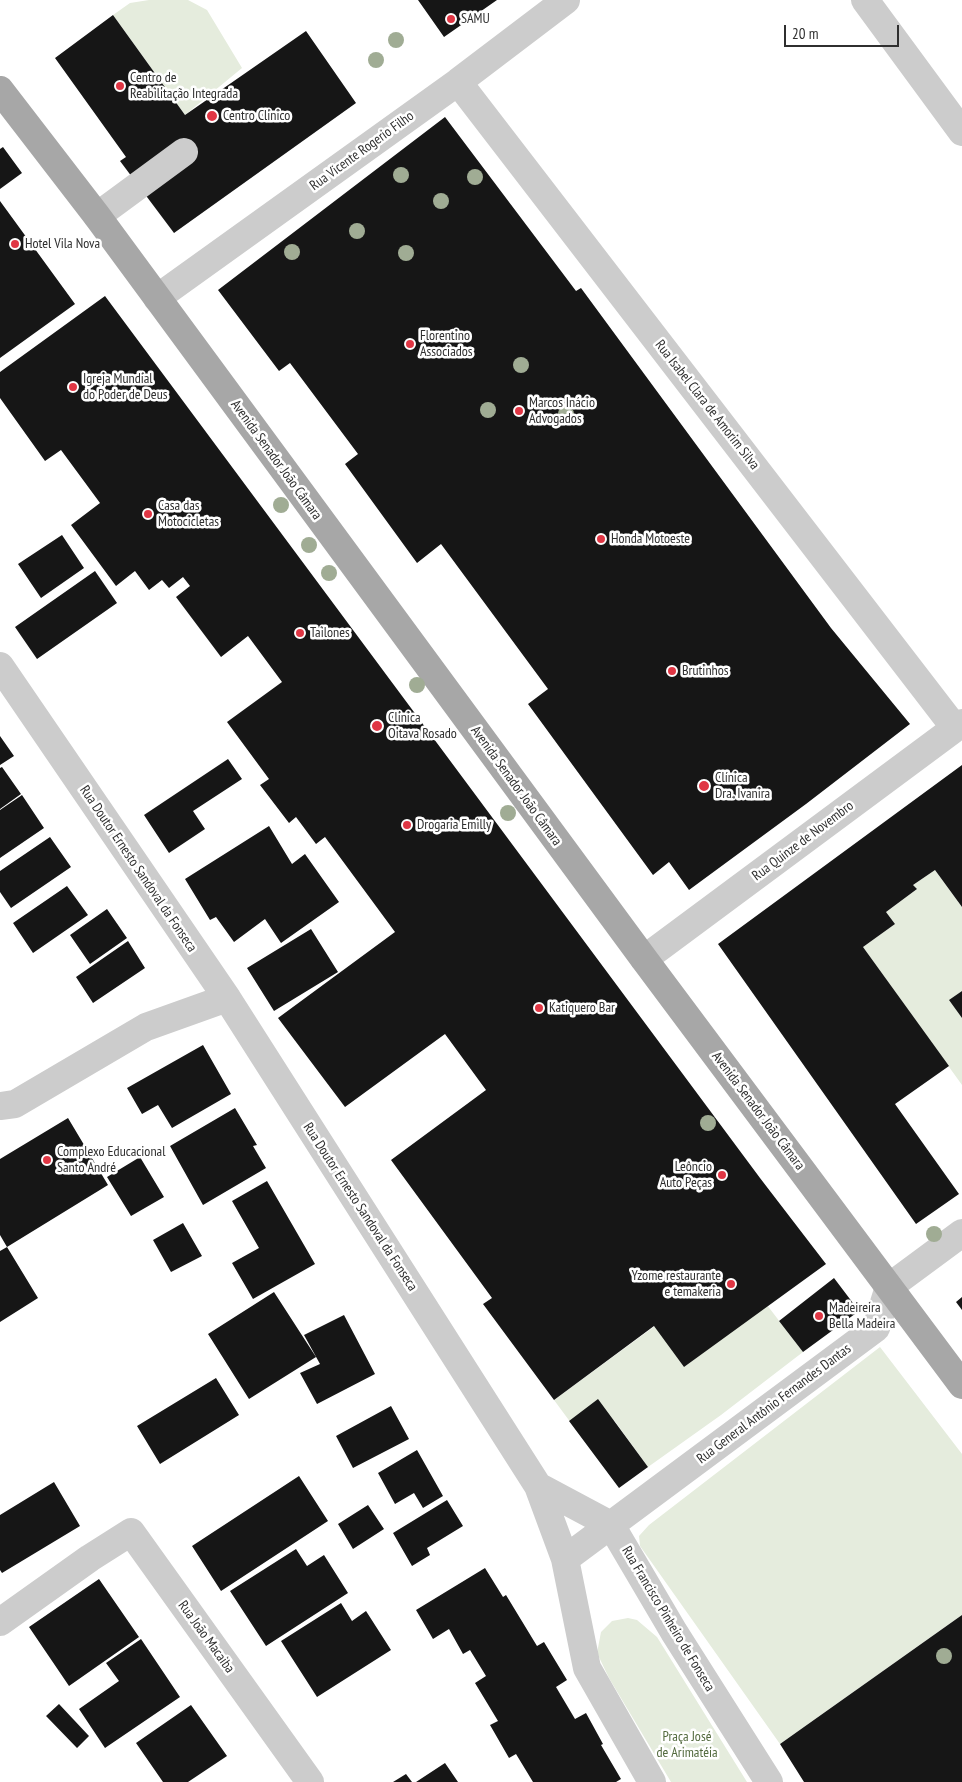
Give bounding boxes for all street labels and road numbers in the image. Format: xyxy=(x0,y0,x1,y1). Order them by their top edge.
street label: Rua Vicente Rogerio Filho xyxy=(307,108,417,194)
street label: Rua Isabel Clara de Amorim Silva xyxy=(651,337,763,473)
street label: Avenida Senador João Câmara xyxy=(227,397,325,523)
street label: Avenida Senador João Câmara xyxy=(467,723,565,849)
street label: Rua Doutor Ernesto Sandoval da Fonseca xyxy=(76,783,200,955)
street label: Rua Quinze de Novembro xyxy=(749,797,857,885)
street label: Avenida Senador João Câmara xyxy=(708,1049,808,1173)
street label: Rua Doutor Ernesto Sandoval da Fonseca xyxy=(299,1120,421,1294)
street label: Rua General Antônio Fernandes Dantas xyxy=(694,1341,854,1467)
street label: Rua Francisco Pinheiro de Fonseca xyxy=(618,1543,718,1695)
street label: Rua João Macaiba xyxy=(174,1598,238,1676)

